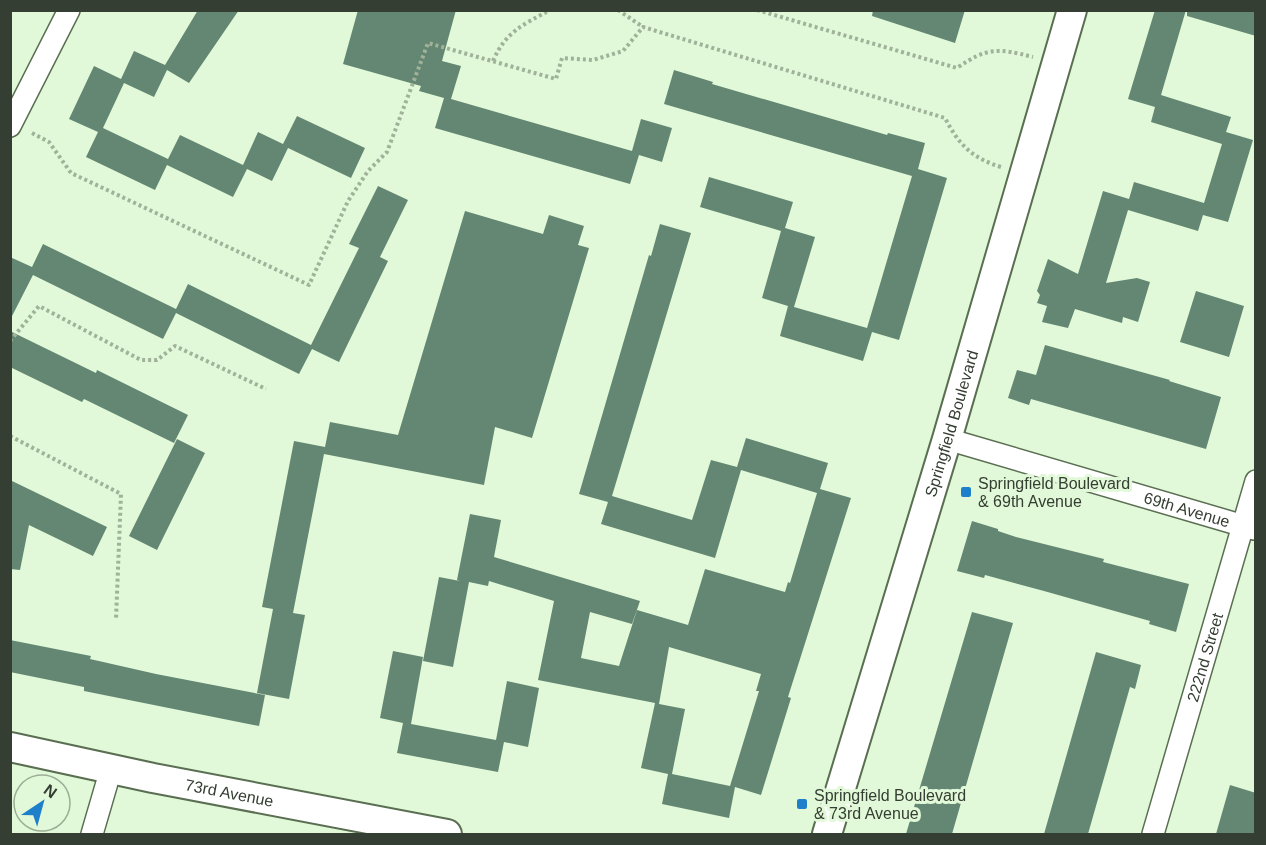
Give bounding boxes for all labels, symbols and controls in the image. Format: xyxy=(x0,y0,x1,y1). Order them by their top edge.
street label: Springfield Boulevard xyxy=(921,348,981,499)
place label: Springfield Boulevard & 69th Avenue xyxy=(978,475,1130,510)
marker: Springfield Boulevard & 69th Avenue xyxy=(959,485,973,499)
street label: 69th Avenue xyxy=(1142,489,1232,530)
street label: 222nd Street xyxy=(1184,610,1226,704)
north arrow xyxy=(12,773,72,833)
street label: 73rd Avenue xyxy=(184,776,275,809)
text: N xyxy=(41,781,60,802)
place label: Springfield Boulevard & 73rd Avenue xyxy=(814,787,966,822)
marker: Springfield Boulevard & 73rd Avenue xyxy=(795,797,809,811)

